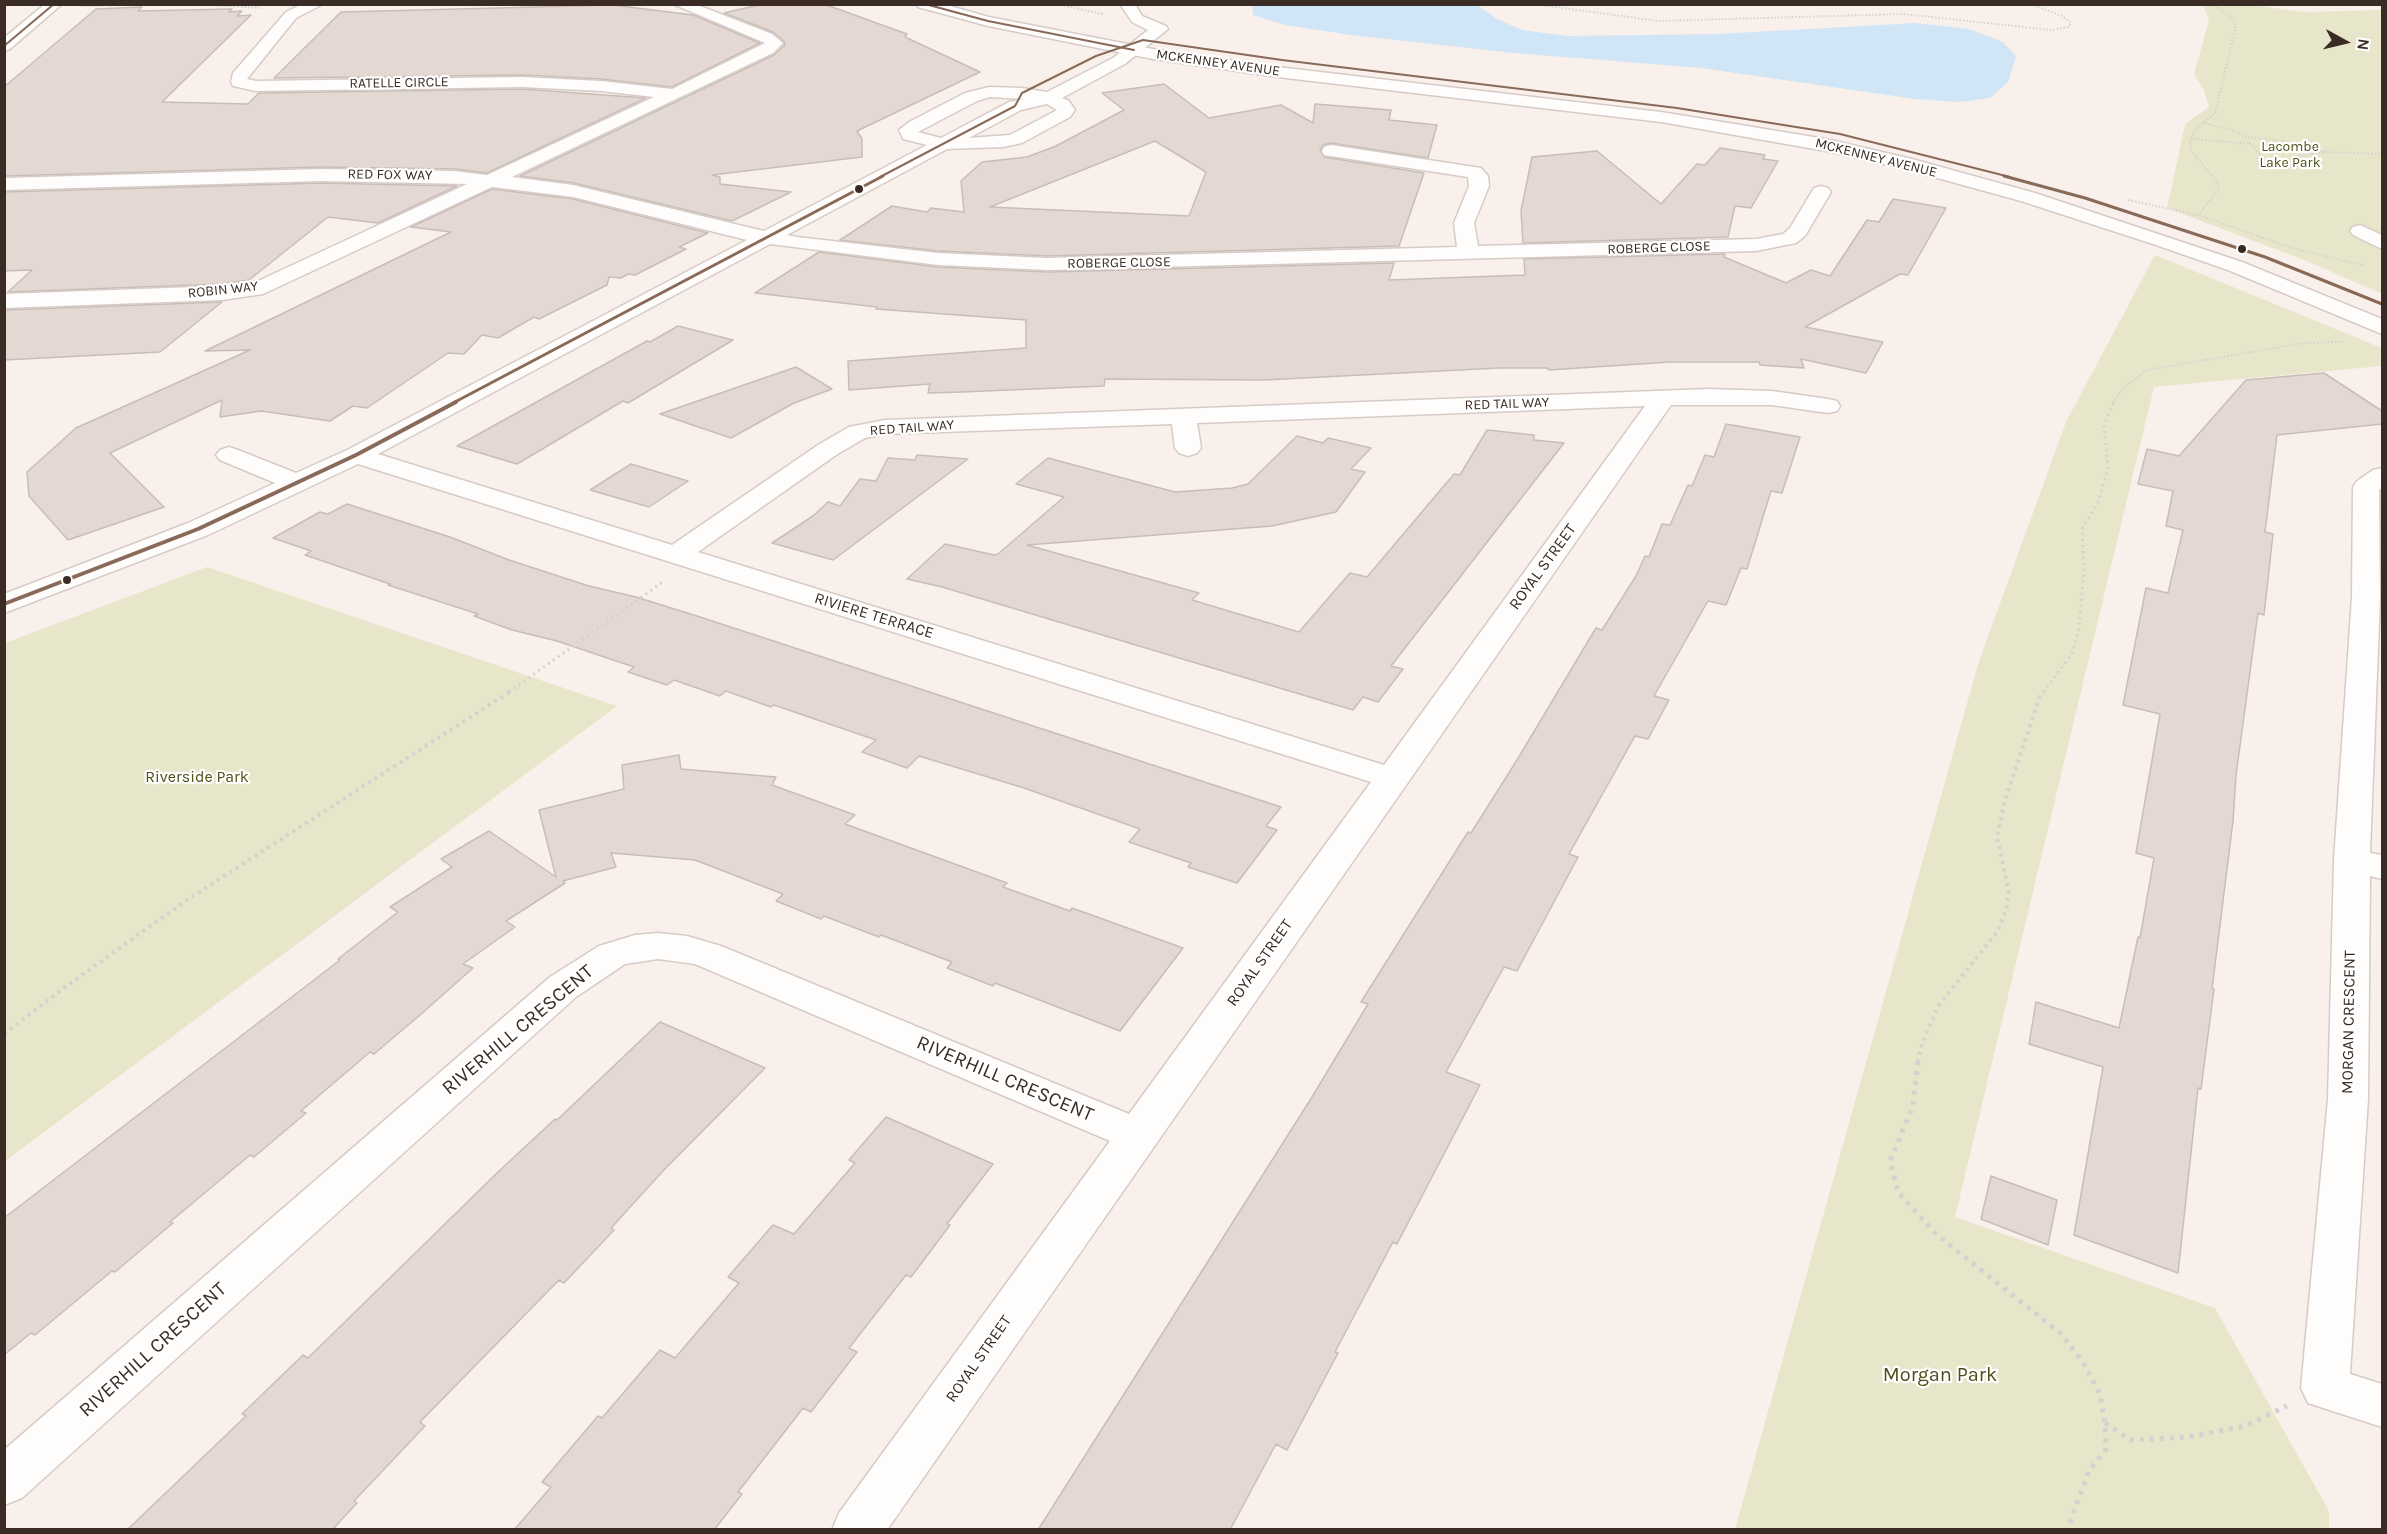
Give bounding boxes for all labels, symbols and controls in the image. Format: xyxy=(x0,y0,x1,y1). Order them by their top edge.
north arrow xyxy=(2315,12,2375,72)
text: N xyxy=(2353,38,2374,52)
street label: MCKENNEY AVENUE xyxy=(1155,46,1281,80)
street label: RATELLE CIRCLE xyxy=(349,74,449,92)
street label: MCKENNEY AVENUE xyxy=(1813,135,1939,181)
park label: Lacombe Lake Park xyxy=(2259,139,2321,172)
street label: RED FOX WAY xyxy=(347,166,433,184)
unlabelled marker xyxy=(853,183,865,195)
street label: ROBERGE CLOSE xyxy=(1607,238,1711,258)
unlabelled marker xyxy=(2236,243,2248,255)
street label: ROBERGE CLOSE xyxy=(1067,254,1171,272)
street label: ROBIN WAY xyxy=(187,278,259,302)
street label: RED TAIL WAY xyxy=(1464,394,1550,414)
street label: RED TAIL WAY xyxy=(869,417,955,439)
street label: ROYAL STREET xyxy=(1505,520,1581,614)
unlabelled marker xyxy=(61,574,73,586)
street label: RIVIERE TERRACE xyxy=(812,589,936,643)
park label: Riverside Park xyxy=(145,767,249,787)
street label: ROYAL STREET xyxy=(1223,916,1297,1010)
street label: MORGAN CRESCENT xyxy=(2338,950,2360,1094)
street label: RIVERHILL CRESCENT xyxy=(437,960,599,1100)
street label: RIVERHILL CRESCENT xyxy=(913,1031,1097,1127)
street label: RIVERHILL CRESCENT xyxy=(74,1278,232,1422)
street label: ROYAL STREET xyxy=(942,1312,1016,1406)
park label: Morgan Park xyxy=(1883,1363,1997,1387)

